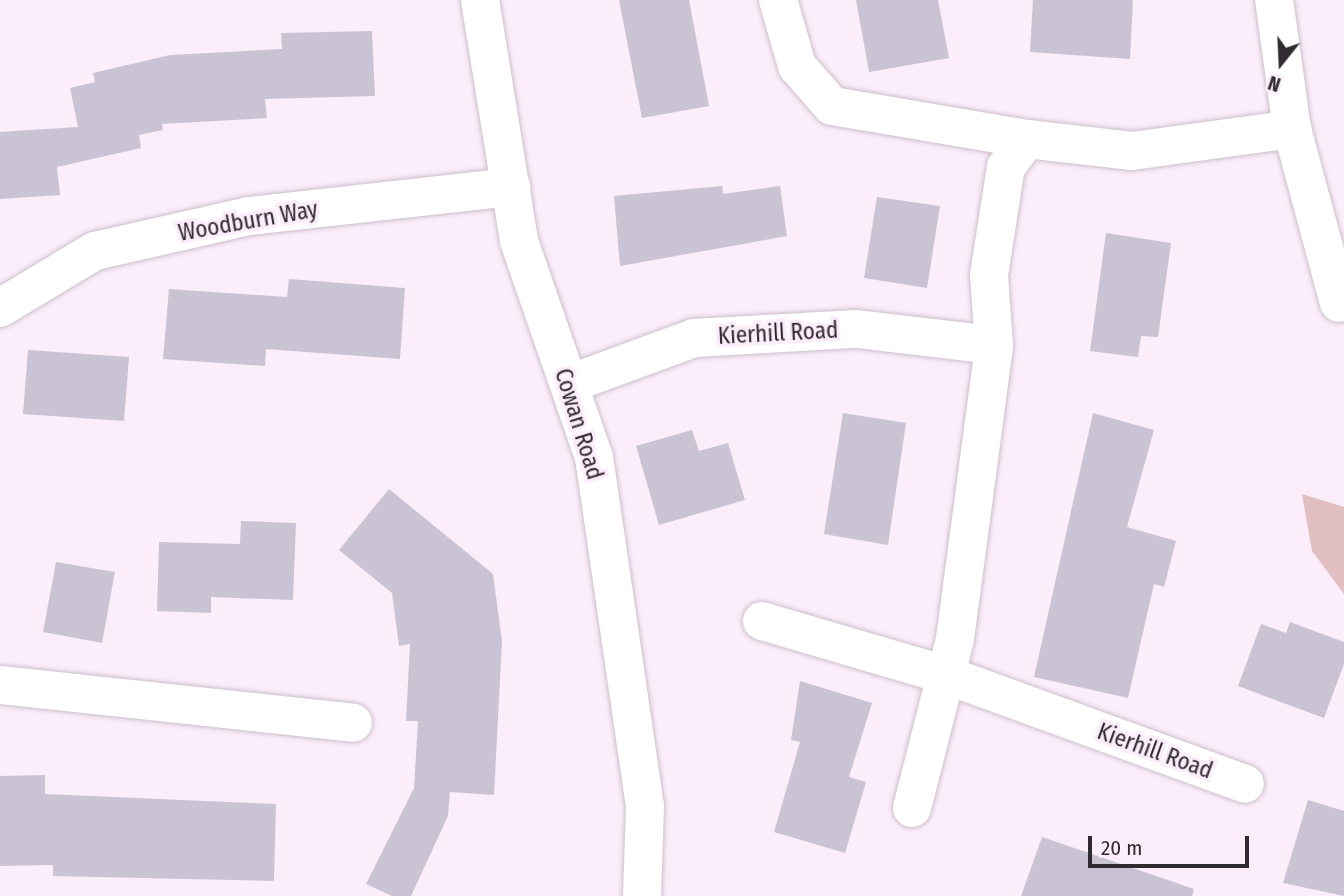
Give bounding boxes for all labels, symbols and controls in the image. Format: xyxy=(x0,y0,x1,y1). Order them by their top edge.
north arrow xyxy=(1246,28,1316,98)
text: N xyxy=(1265,71,1283,96)
street label: Woodburn Way xyxy=(176,195,320,247)
street label: Kierhill Road xyxy=(717,316,839,350)
street label: Cowan Road xyxy=(549,365,609,483)
street label: Kierhill Road xyxy=(1094,717,1216,785)
scale bar xyxy=(1092,822,1253,866)
text: 20 m xyxy=(1101,835,1142,861)

